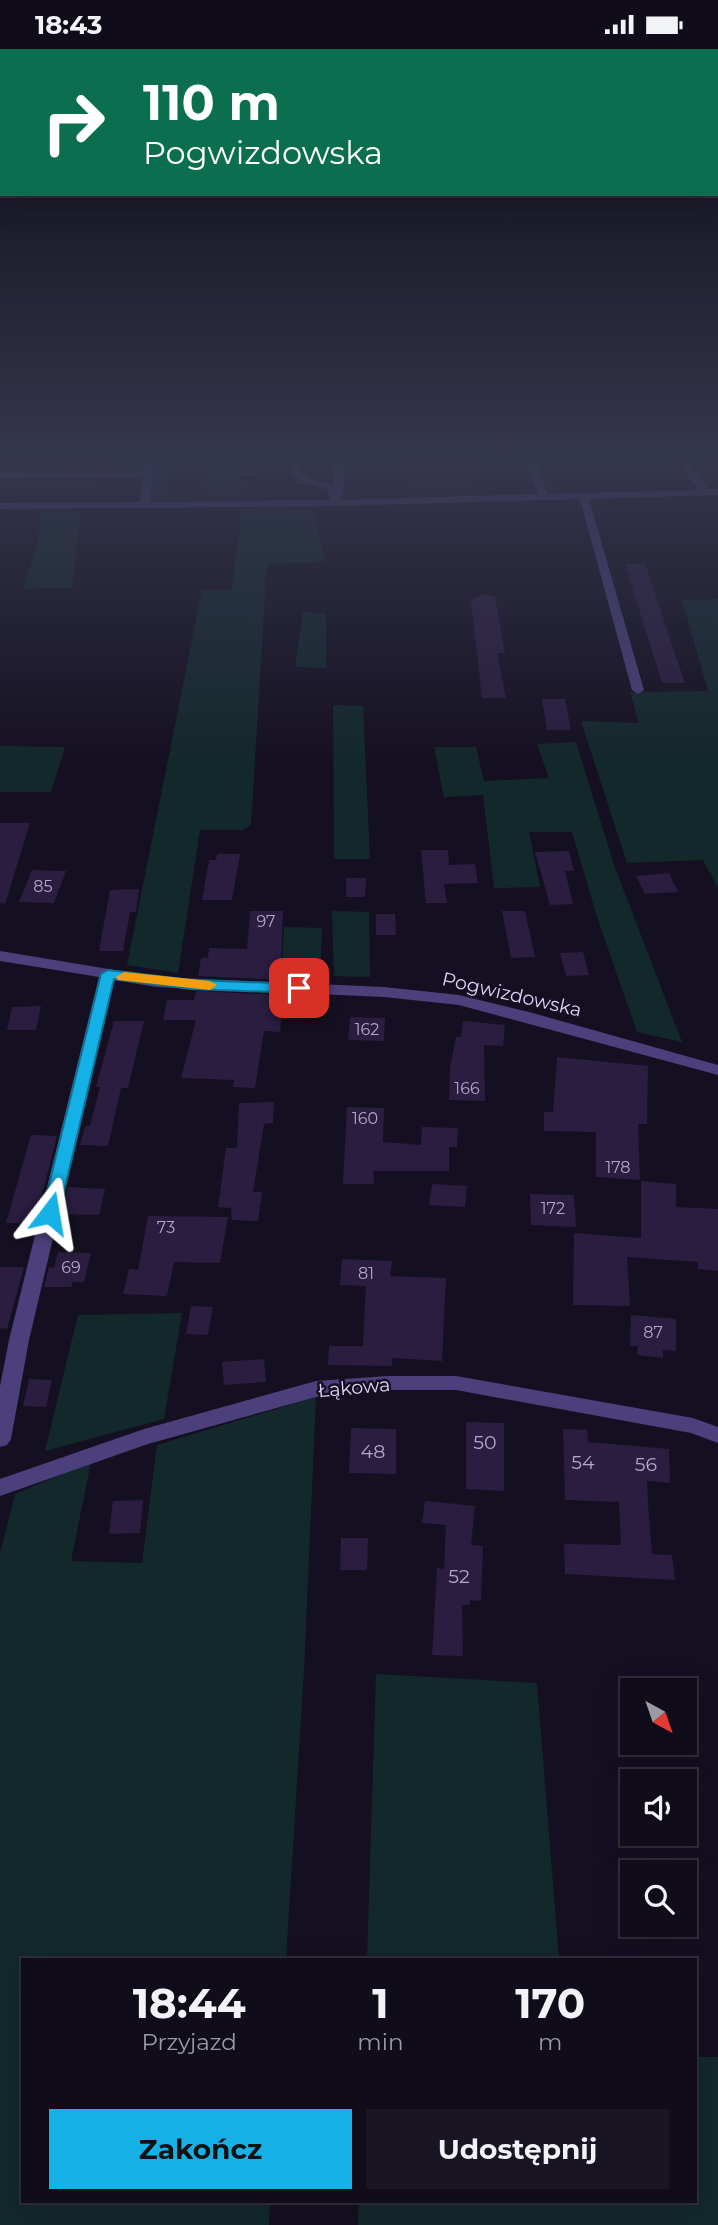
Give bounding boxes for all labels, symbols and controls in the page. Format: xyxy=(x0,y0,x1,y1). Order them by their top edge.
text: 18:43 xyxy=(35,9,102,41)
text: 110 m xyxy=(143,73,280,132)
icon: right xyxy=(28,77,119,168)
text: Pogwizdowska xyxy=(143,133,383,172)
house number: 85 xyxy=(33,877,53,896)
house number: 97 xyxy=(256,912,276,931)
pin xyxy=(269,958,329,1018)
street label: Pogwizdowska xyxy=(440,967,584,1022)
icon: arrive xyxy=(280,969,318,1007)
house number: 162 xyxy=(355,1020,379,1039)
house number: 166 xyxy=(454,1079,480,1098)
house number: 160 xyxy=(352,1109,378,1128)
house number: 178 xyxy=(605,1158,631,1177)
position arrow xyxy=(13,1176,87,1250)
house number: 172 xyxy=(541,1199,565,1218)
house number: 73 xyxy=(157,1218,175,1237)
house number: 69 xyxy=(61,1258,81,1277)
house number: 81 xyxy=(358,1264,374,1283)
house number: 87 xyxy=(643,1323,663,1342)
street label: Łąkowa xyxy=(317,1373,391,1402)
house number: 50 xyxy=(473,1431,497,1454)
house number: 48 xyxy=(361,1440,385,1463)
house number: 54 xyxy=(571,1451,595,1474)
house number: 56 xyxy=(635,1453,657,1476)
house number: 52 xyxy=(448,1565,470,1588)
north arrow xyxy=(620,1678,696,1755)
map controls xyxy=(620,1678,697,1937)
button: sound xyxy=(620,1769,697,1846)
button: search xyxy=(620,1860,697,1937)
text: 18:44 xyxy=(133,1977,246,2029)
text: 1 xyxy=(372,1977,389,2029)
text: 170 xyxy=(515,1977,585,2029)
text: Przyjazd xyxy=(141,2028,237,2056)
text: min xyxy=(357,2028,404,2056)
text: m xyxy=(538,2028,562,2056)
button: Zakończ xyxy=(49,2109,352,2189)
button: Udostępnij xyxy=(366,2109,669,2189)

